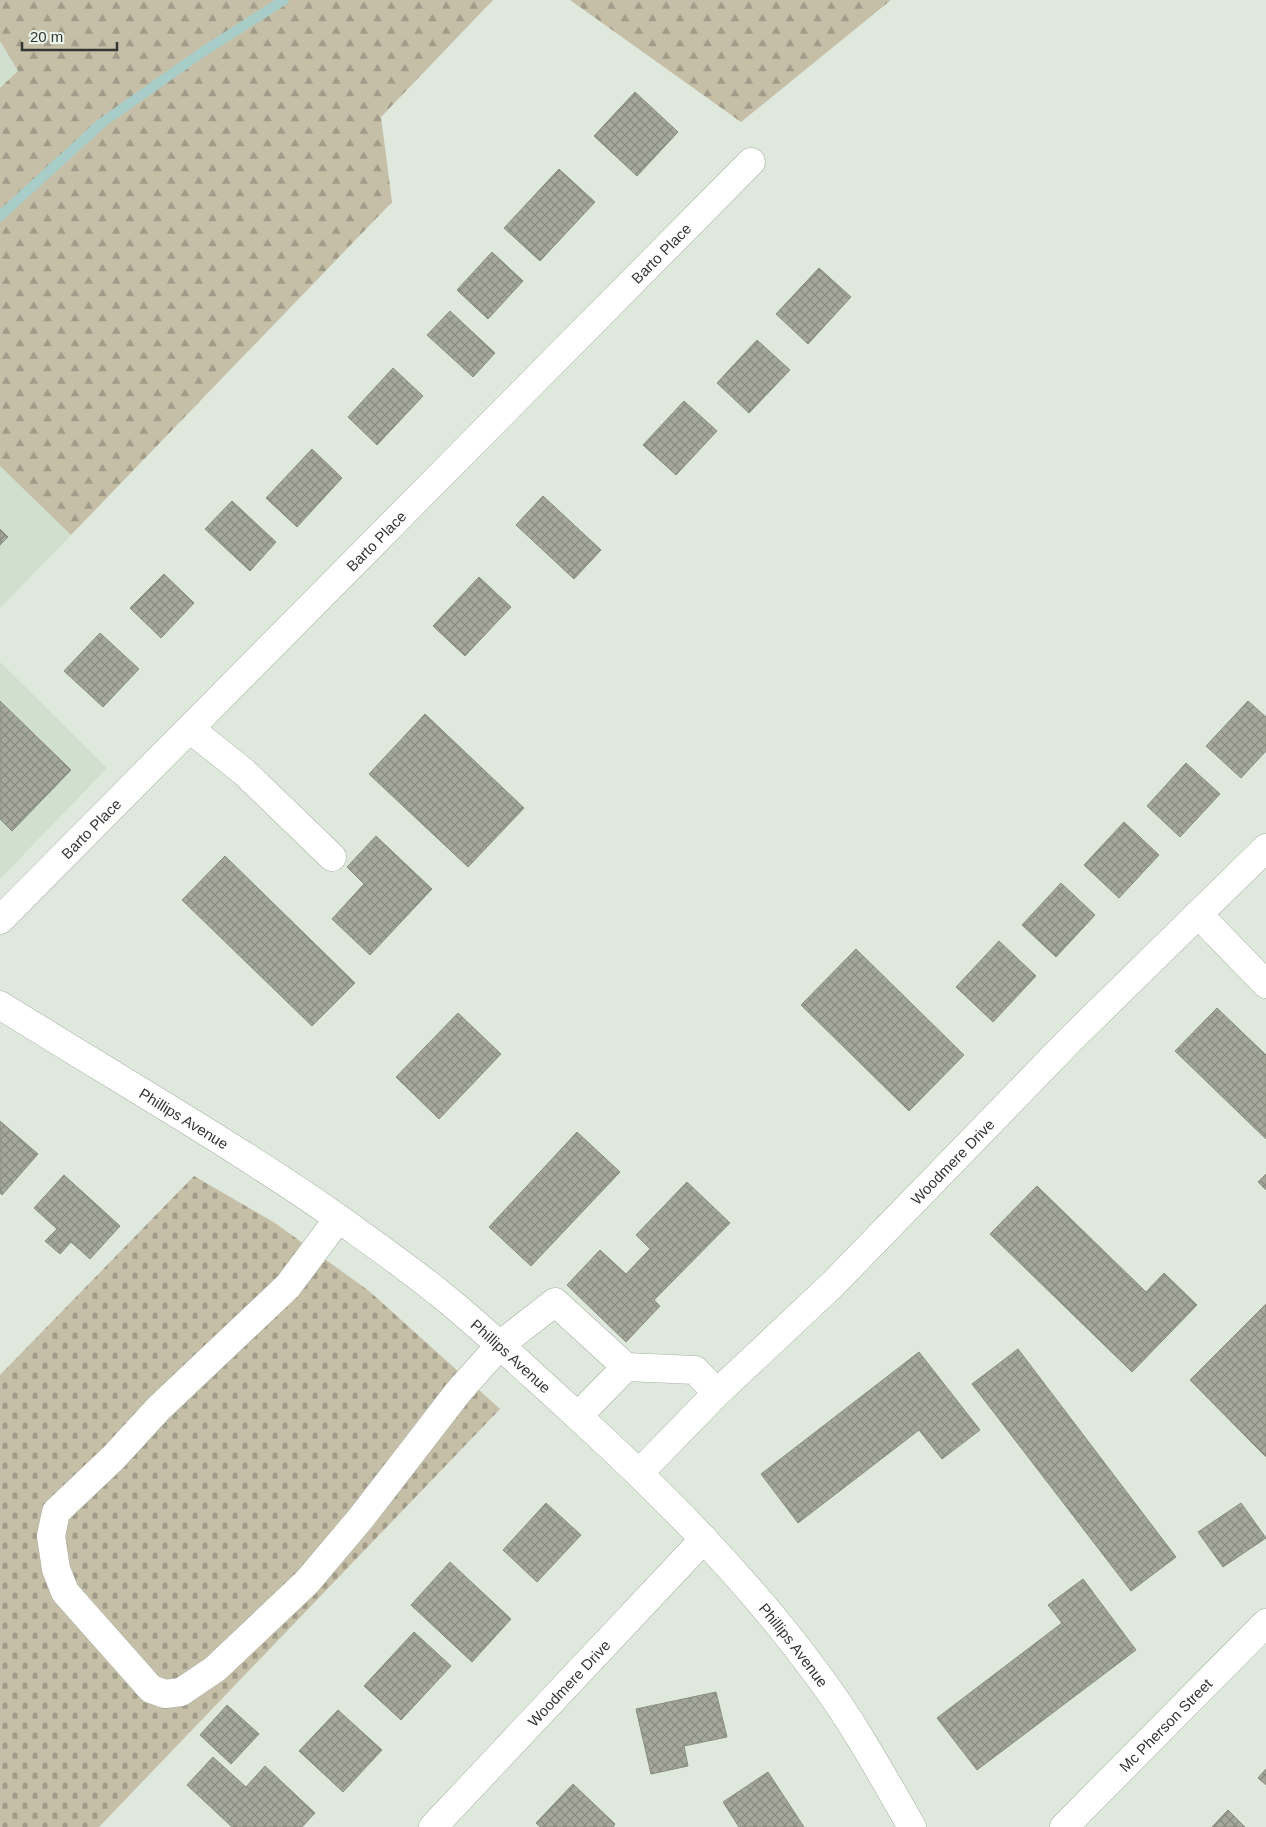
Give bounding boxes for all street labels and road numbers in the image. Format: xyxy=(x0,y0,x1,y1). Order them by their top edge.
street label: Barto Place xyxy=(628,219,694,286)
street label: Barto Place xyxy=(342,507,409,574)
street label: Barto Place xyxy=(57,795,124,862)
street label: Phillips Avenue xyxy=(136,1084,232,1152)
street label: Woodmere Drive xyxy=(907,1115,997,1207)
street label: Phillips Avenue xyxy=(468,1315,555,1396)
street label: Phillips Avenue xyxy=(756,1599,832,1690)
street label: Woodmere Drive xyxy=(524,1636,613,1730)
street label: Mc Pherson Street xyxy=(1116,1674,1216,1775)

